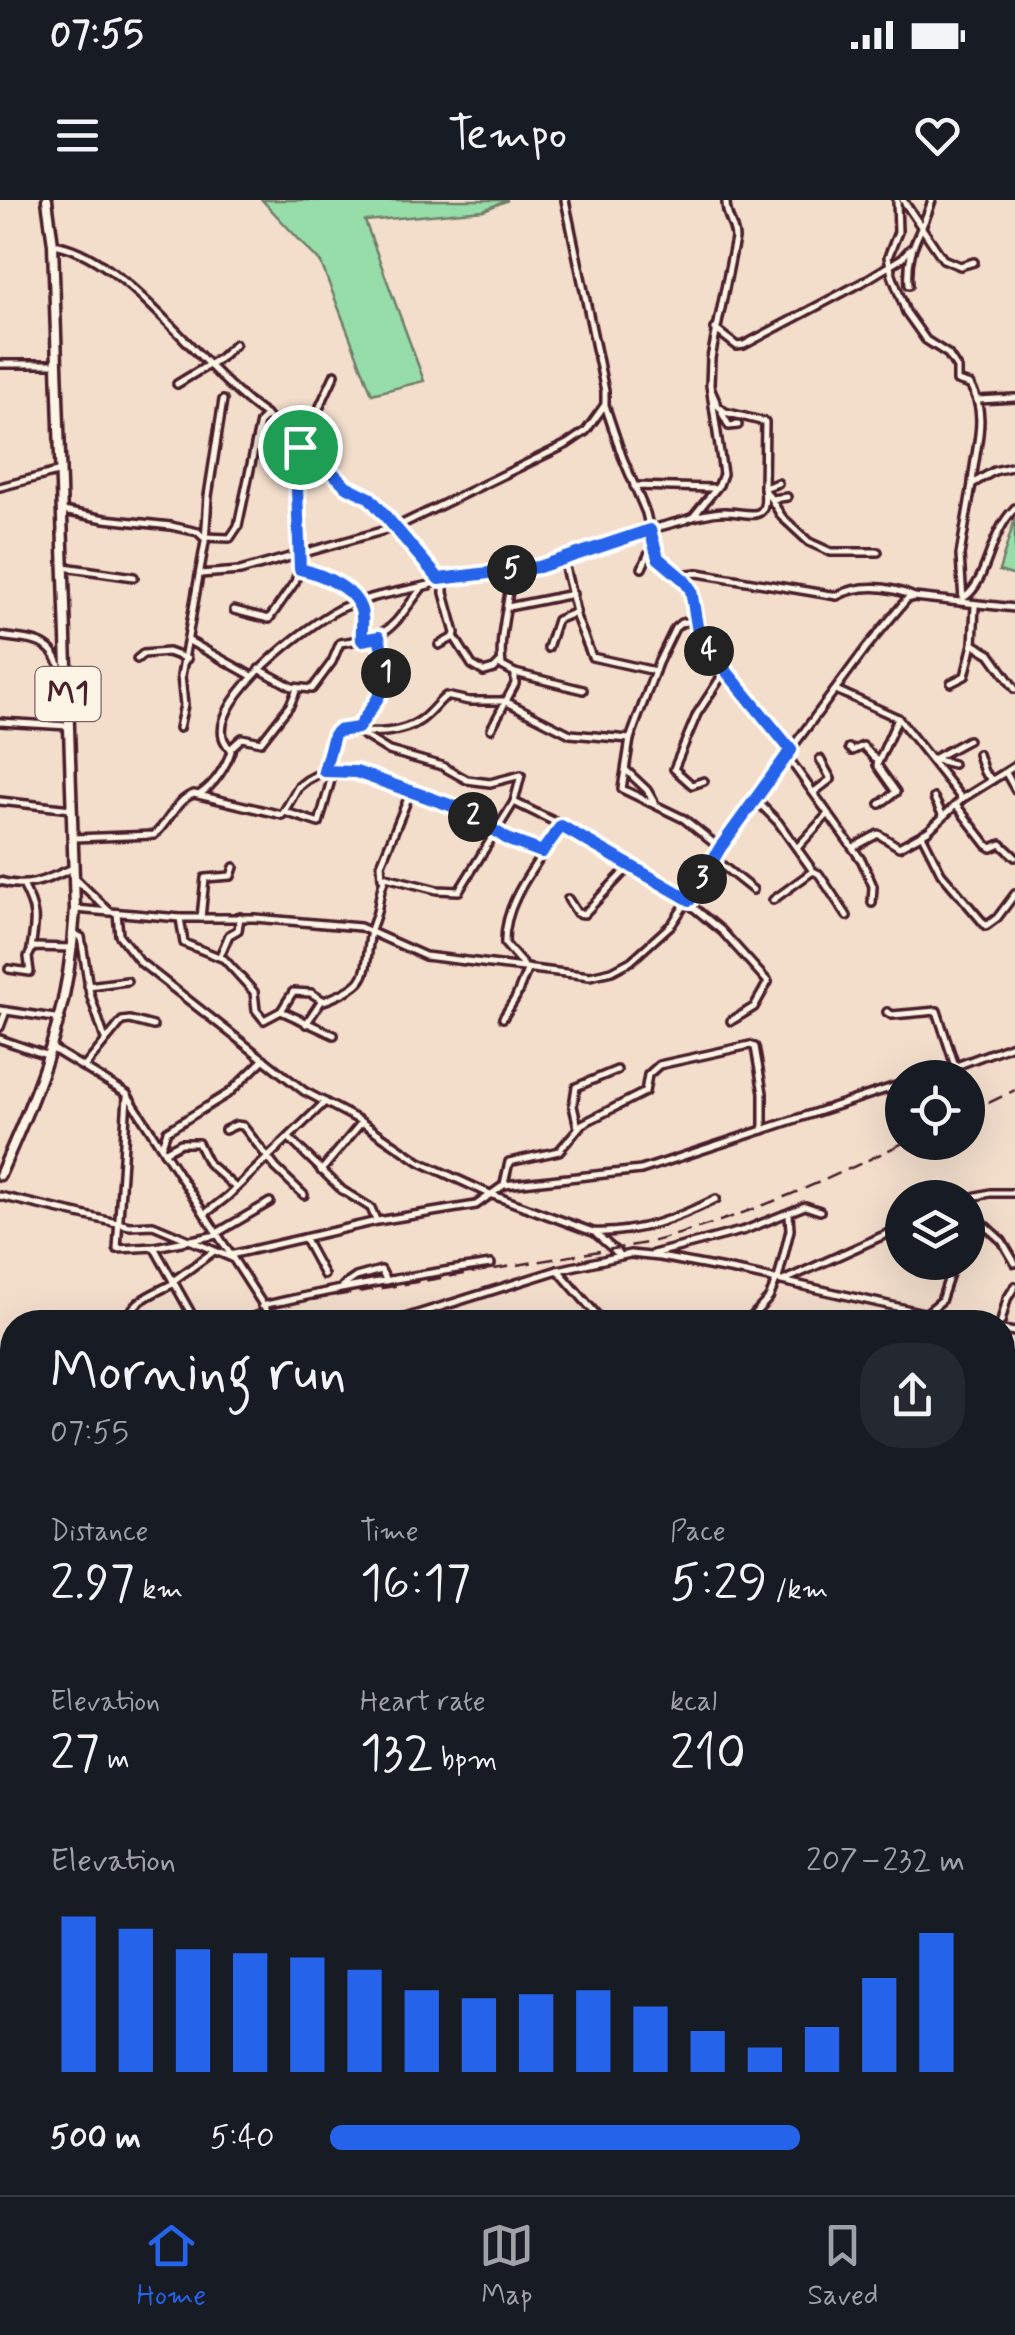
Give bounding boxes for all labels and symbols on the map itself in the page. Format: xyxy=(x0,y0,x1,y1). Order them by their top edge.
pin xyxy=(258,405,343,490)
pin: 5 xyxy=(487,545,537,595)
pin: 4 xyxy=(684,626,734,676)
pin: 1 xyxy=(361,648,411,698)
road number: M1 xyxy=(36,667,100,721)
pin: 2 xyxy=(448,792,498,842)
pin: 3 xyxy=(677,854,727,904)

